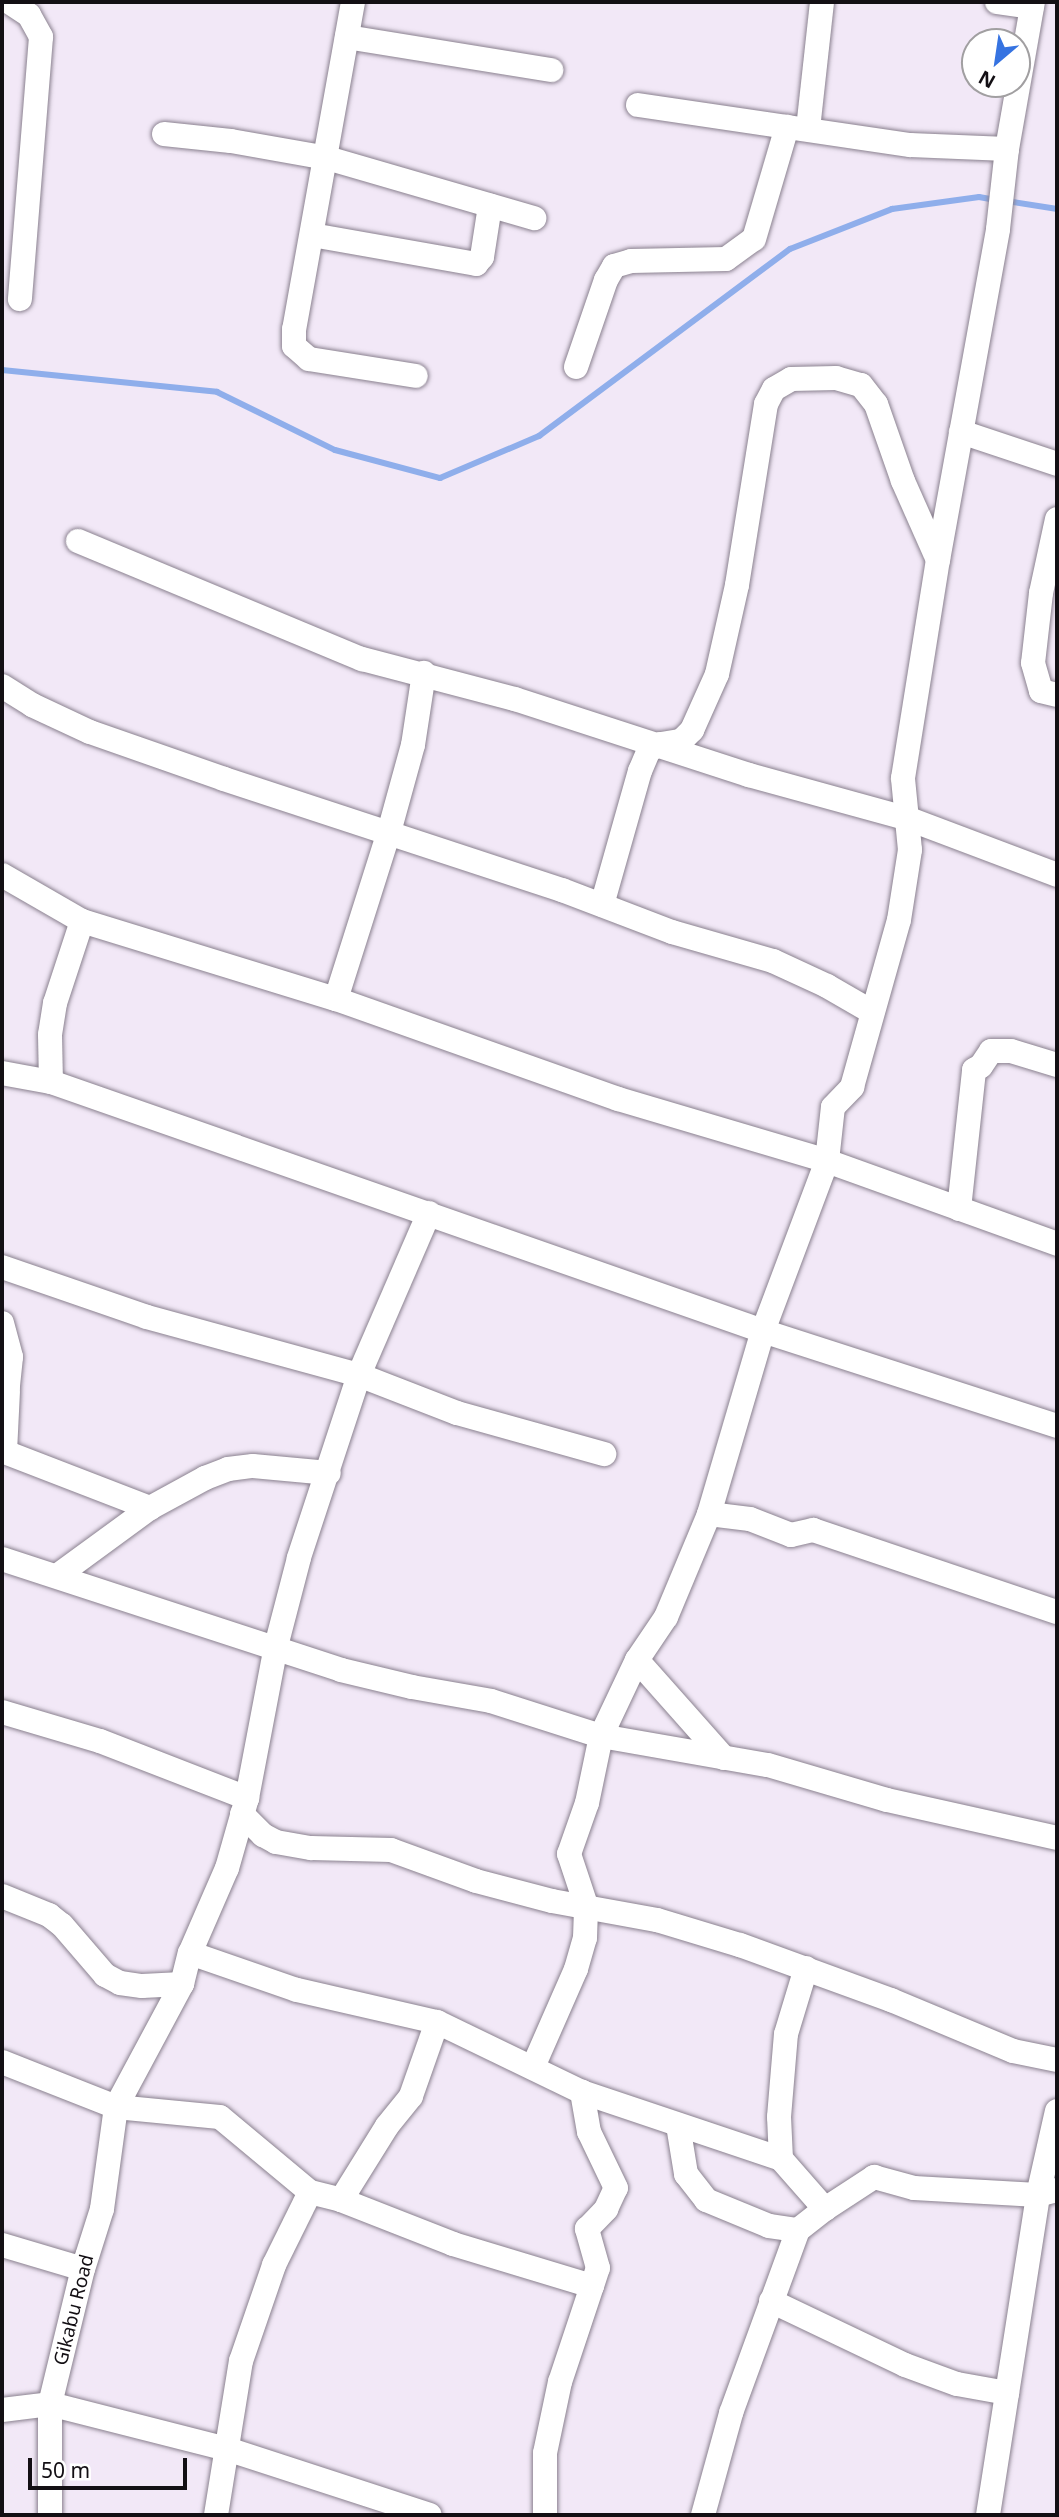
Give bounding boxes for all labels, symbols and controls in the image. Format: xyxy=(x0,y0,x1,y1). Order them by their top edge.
north arrow xyxy=(961,28,1031,98)
text: N xyxy=(974,65,1000,95)
street label: Gikabu Road xyxy=(49,2252,99,2368)
scale bar xyxy=(32,2444,191,2488)
text: 50 m xyxy=(41,2456,90,2484)

